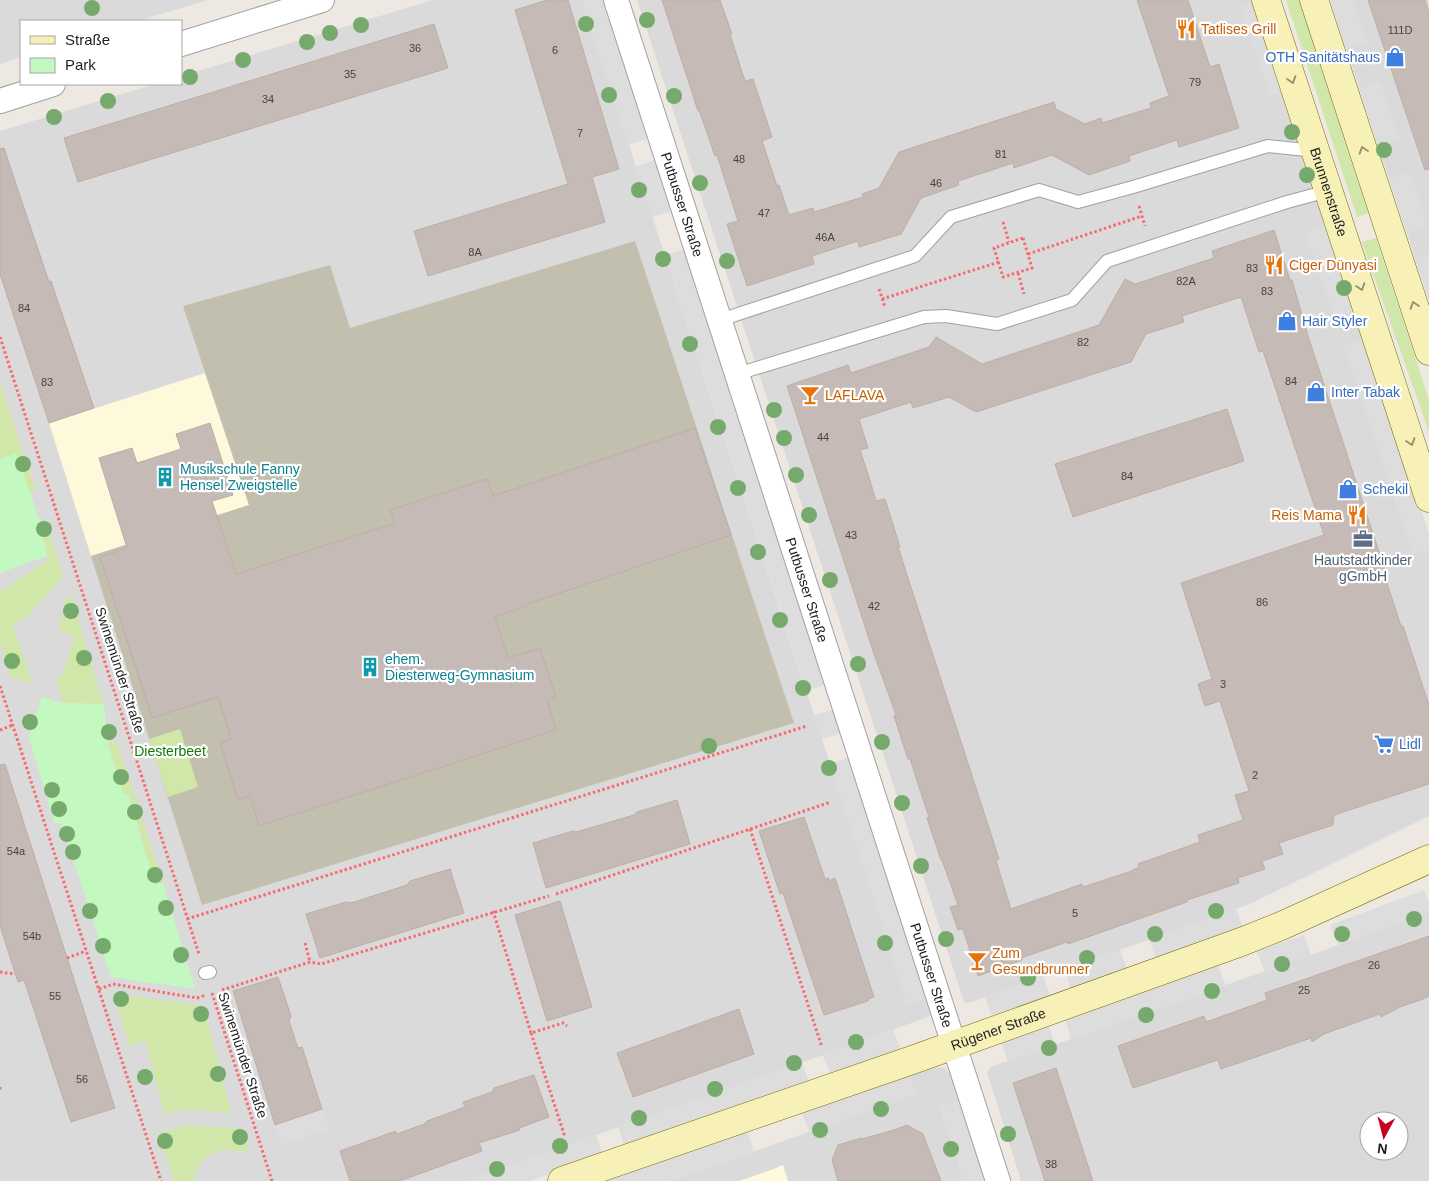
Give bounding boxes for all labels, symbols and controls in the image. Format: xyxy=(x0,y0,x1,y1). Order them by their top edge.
restaurant icon: Tatlises Grill xyxy=(1175,18,1197,40)
legend xyxy=(20,20,182,85)
place label: Tatlises Grill xyxy=(1201,21,1276,37)
house number: 111D xyxy=(1388,24,1412,36)
text: Straße xyxy=(65,31,110,48)
house number: 36 xyxy=(409,42,421,54)
house number: 6 xyxy=(552,44,558,56)
shop icon: OTH Sanitätshaus xyxy=(1384,46,1406,68)
place label: OTH Sanitätshaus xyxy=(1266,49,1380,65)
text: Park xyxy=(65,56,96,73)
house number: 35 xyxy=(344,68,356,80)
one-way arrow xyxy=(1286,75,1296,83)
house number: 79 xyxy=(1189,76,1201,88)
house number: 34 xyxy=(262,93,274,105)
house number: 7 xyxy=(577,127,583,139)
street label: Brunnenstraße xyxy=(1307,145,1351,239)
one-way arrow xyxy=(1358,147,1368,155)
house number: 81 xyxy=(995,148,1007,160)
street label: Putbusser Straße xyxy=(658,150,707,259)
house number: 48 xyxy=(733,153,745,165)
house number: 46 xyxy=(930,177,942,189)
house number: 47 xyxy=(758,207,770,219)
house number: 46A xyxy=(815,231,835,243)
house number: 8A xyxy=(468,246,482,258)
restaurant icon: Ciger Dünyasi xyxy=(1263,254,1285,276)
place label: Ciger Dünyasi xyxy=(1289,257,1377,273)
house number: 83 xyxy=(1246,262,1258,274)
house number: 82A xyxy=(1176,275,1196,287)
one-way arrow xyxy=(1355,283,1365,291)
house number: 83 xyxy=(1261,285,1273,297)
one-way arrow xyxy=(1409,301,1419,309)
house number: 84 xyxy=(18,302,30,314)
shop icon: Hair Styler xyxy=(1276,310,1298,332)
place label: Hair Styler xyxy=(1302,313,1368,329)
house number: 82 xyxy=(1077,336,1089,348)
house number: 84 xyxy=(1285,375,1297,387)
house number: 83 xyxy=(41,376,53,388)
shop icon: Inter Tabak xyxy=(1305,381,1327,403)
bar icon: LAFLAVA xyxy=(799,384,821,406)
place label: Inter Tabak xyxy=(1331,384,1401,400)
place label: LAFLAVA xyxy=(825,387,885,403)
house number: 44 xyxy=(817,431,829,443)
one-way arrow xyxy=(1405,437,1415,445)
place label: Musikschule Fanny Hensel Zweigstelle xyxy=(180,461,300,493)
building icon: Musikschule Fanny Hensel Zweigstelle xyxy=(154,466,176,488)
house number: 84 xyxy=(1121,470,1133,482)
shop icon: Schekil xyxy=(1337,478,1359,500)
place label: Schekil xyxy=(1363,481,1408,497)
restaurant icon: Reis Mama xyxy=(1346,504,1368,526)
place label: Reis Mama xyxy=(1271,507,1342,523)
office icon: Hautstadtkinder gGmbH xyxy=(1352,528,1374,550)
house number: 43 xyxy=(845,529,857,541)
street label: Putbusser Straße xyxy=(782,536,831,644)
place label: Hautstadtkinder gGmbH xyxy=(1314,552,1412,584)
house number: 86 xyxy=(1256,596,1268,608)
house number: 42 xyxy=(868,600,880,612)
street label: Swinemünder Straße xyxy=(92,605,148,735)
place label: ehem. Diesterweg-Gymnasium xyxy=(385,651,534,683)
building icon: ehem. Diesterweg-Gymnasium xyxy=(359,656,381,678)
house number: 3 xyxy=(1220,678,1226,690)
supermarket icon: Lidl xyxy=(1373,733,1395,755)
place label: Lidl xyxy=(1399,736,1421,752)
park label: Diesterbeet xyxy=(134,743,206,759)
house number: 2 xyxy=(1252,769,1258,781)
house number: 54a xyxy=(7,845,26,857)
house number: 5 xyxy=(1072,907,1078,919)
street label: Putbusser Straße xyxy=(907,921,956,1030)
house number: 54b xyxy=(23,930,41,942)
place label: Zum Gesundbrunner xyxy=(992,945,1090,977)
bar icon: Zum Gesundbrunner xyxy=(966,950,988,972)
house number: 26 xyxy=(1368,959,1380,971)
house number: 25 xyxy=(1298,984,1310,996)
house number: 55 xyxy=(49,990,61,1002)
street label: Swinemünder Straße xyxy=(215,990,271,1120)
street label: Rügener Straße xyxy=(949,1005,1048,1053)
house number: 56 xyxy=(76,1073,88,1085)
north arrow xyxy=(1359,1111,1409,1161)
text: N xyxy=(1376,1140,1388,1157)
house number: 38 xyxy=(1045,1158,1057,1170)

